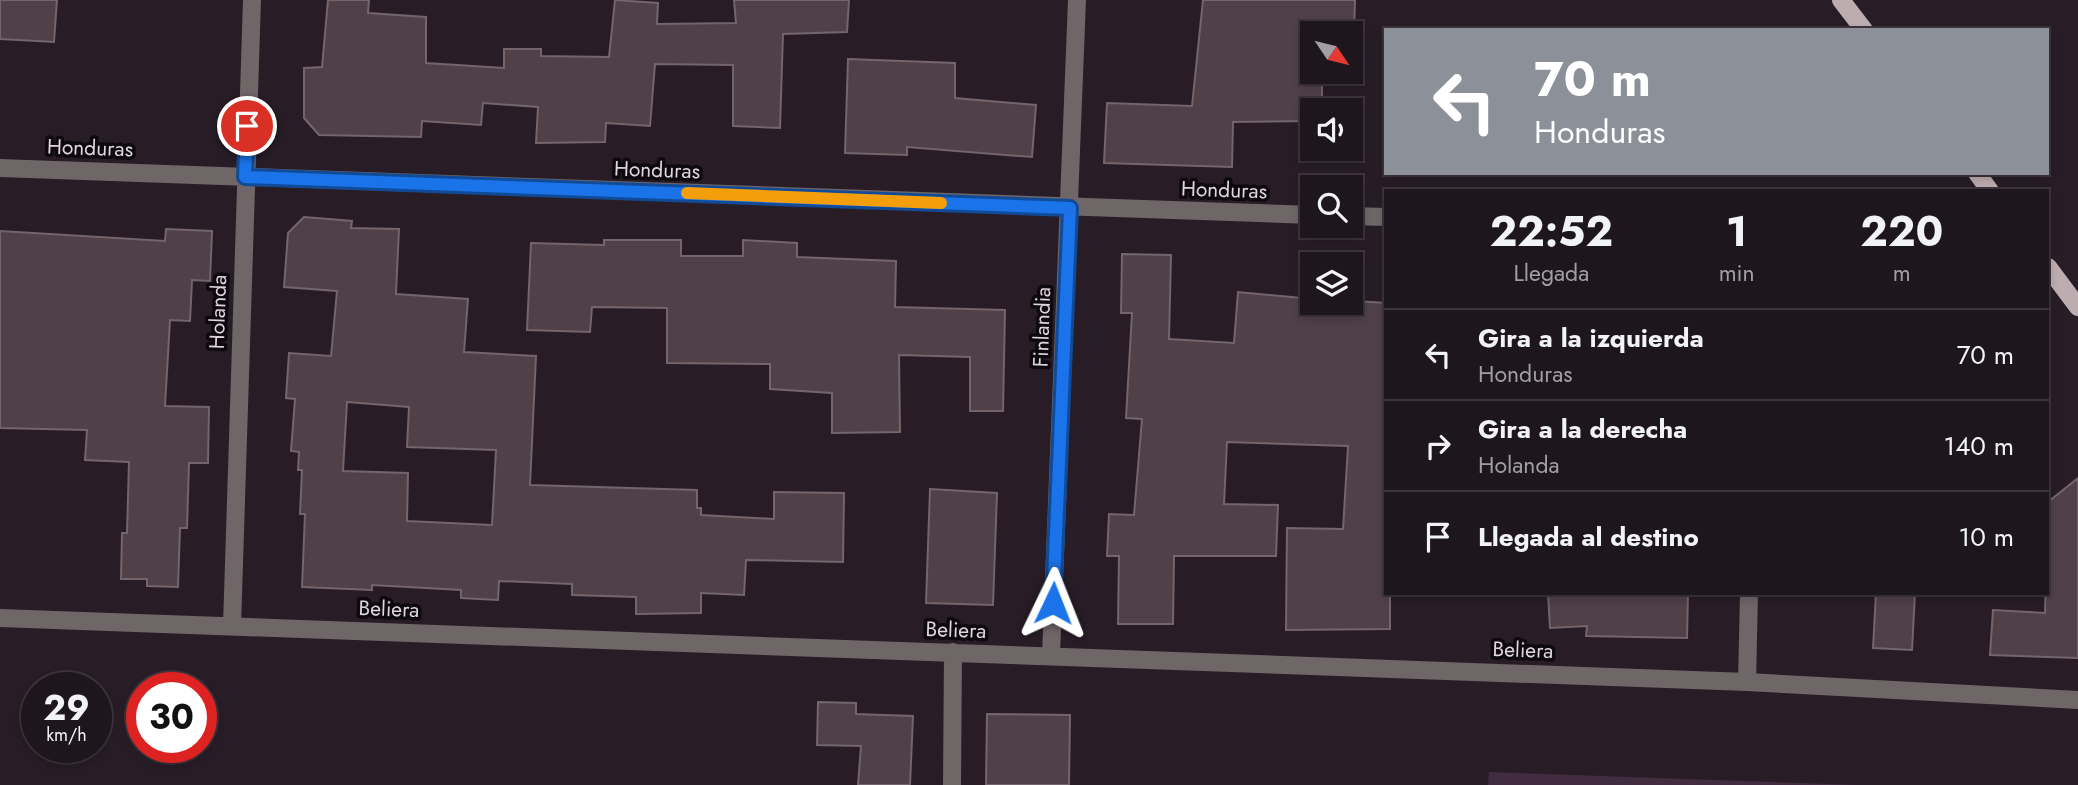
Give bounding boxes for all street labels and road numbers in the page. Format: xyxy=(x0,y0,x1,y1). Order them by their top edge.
street label: Honduras xyxy=(46,132,134,164)
street label: Honduras xyxy=(613,154,701,186)
street label: Honduras xyxy=(1180,174,1268,206)
street label: Holanda xyxy=(202,274,234,350)
street label: Finlandia xyxy=(1026,286,1058,368)
street label: Beliera xyxy=(358,593,420,625)
street label: Beliera xyxy=(925,614,987,646)
street label: Beliera xyxy=(1492,634,1554,666)

